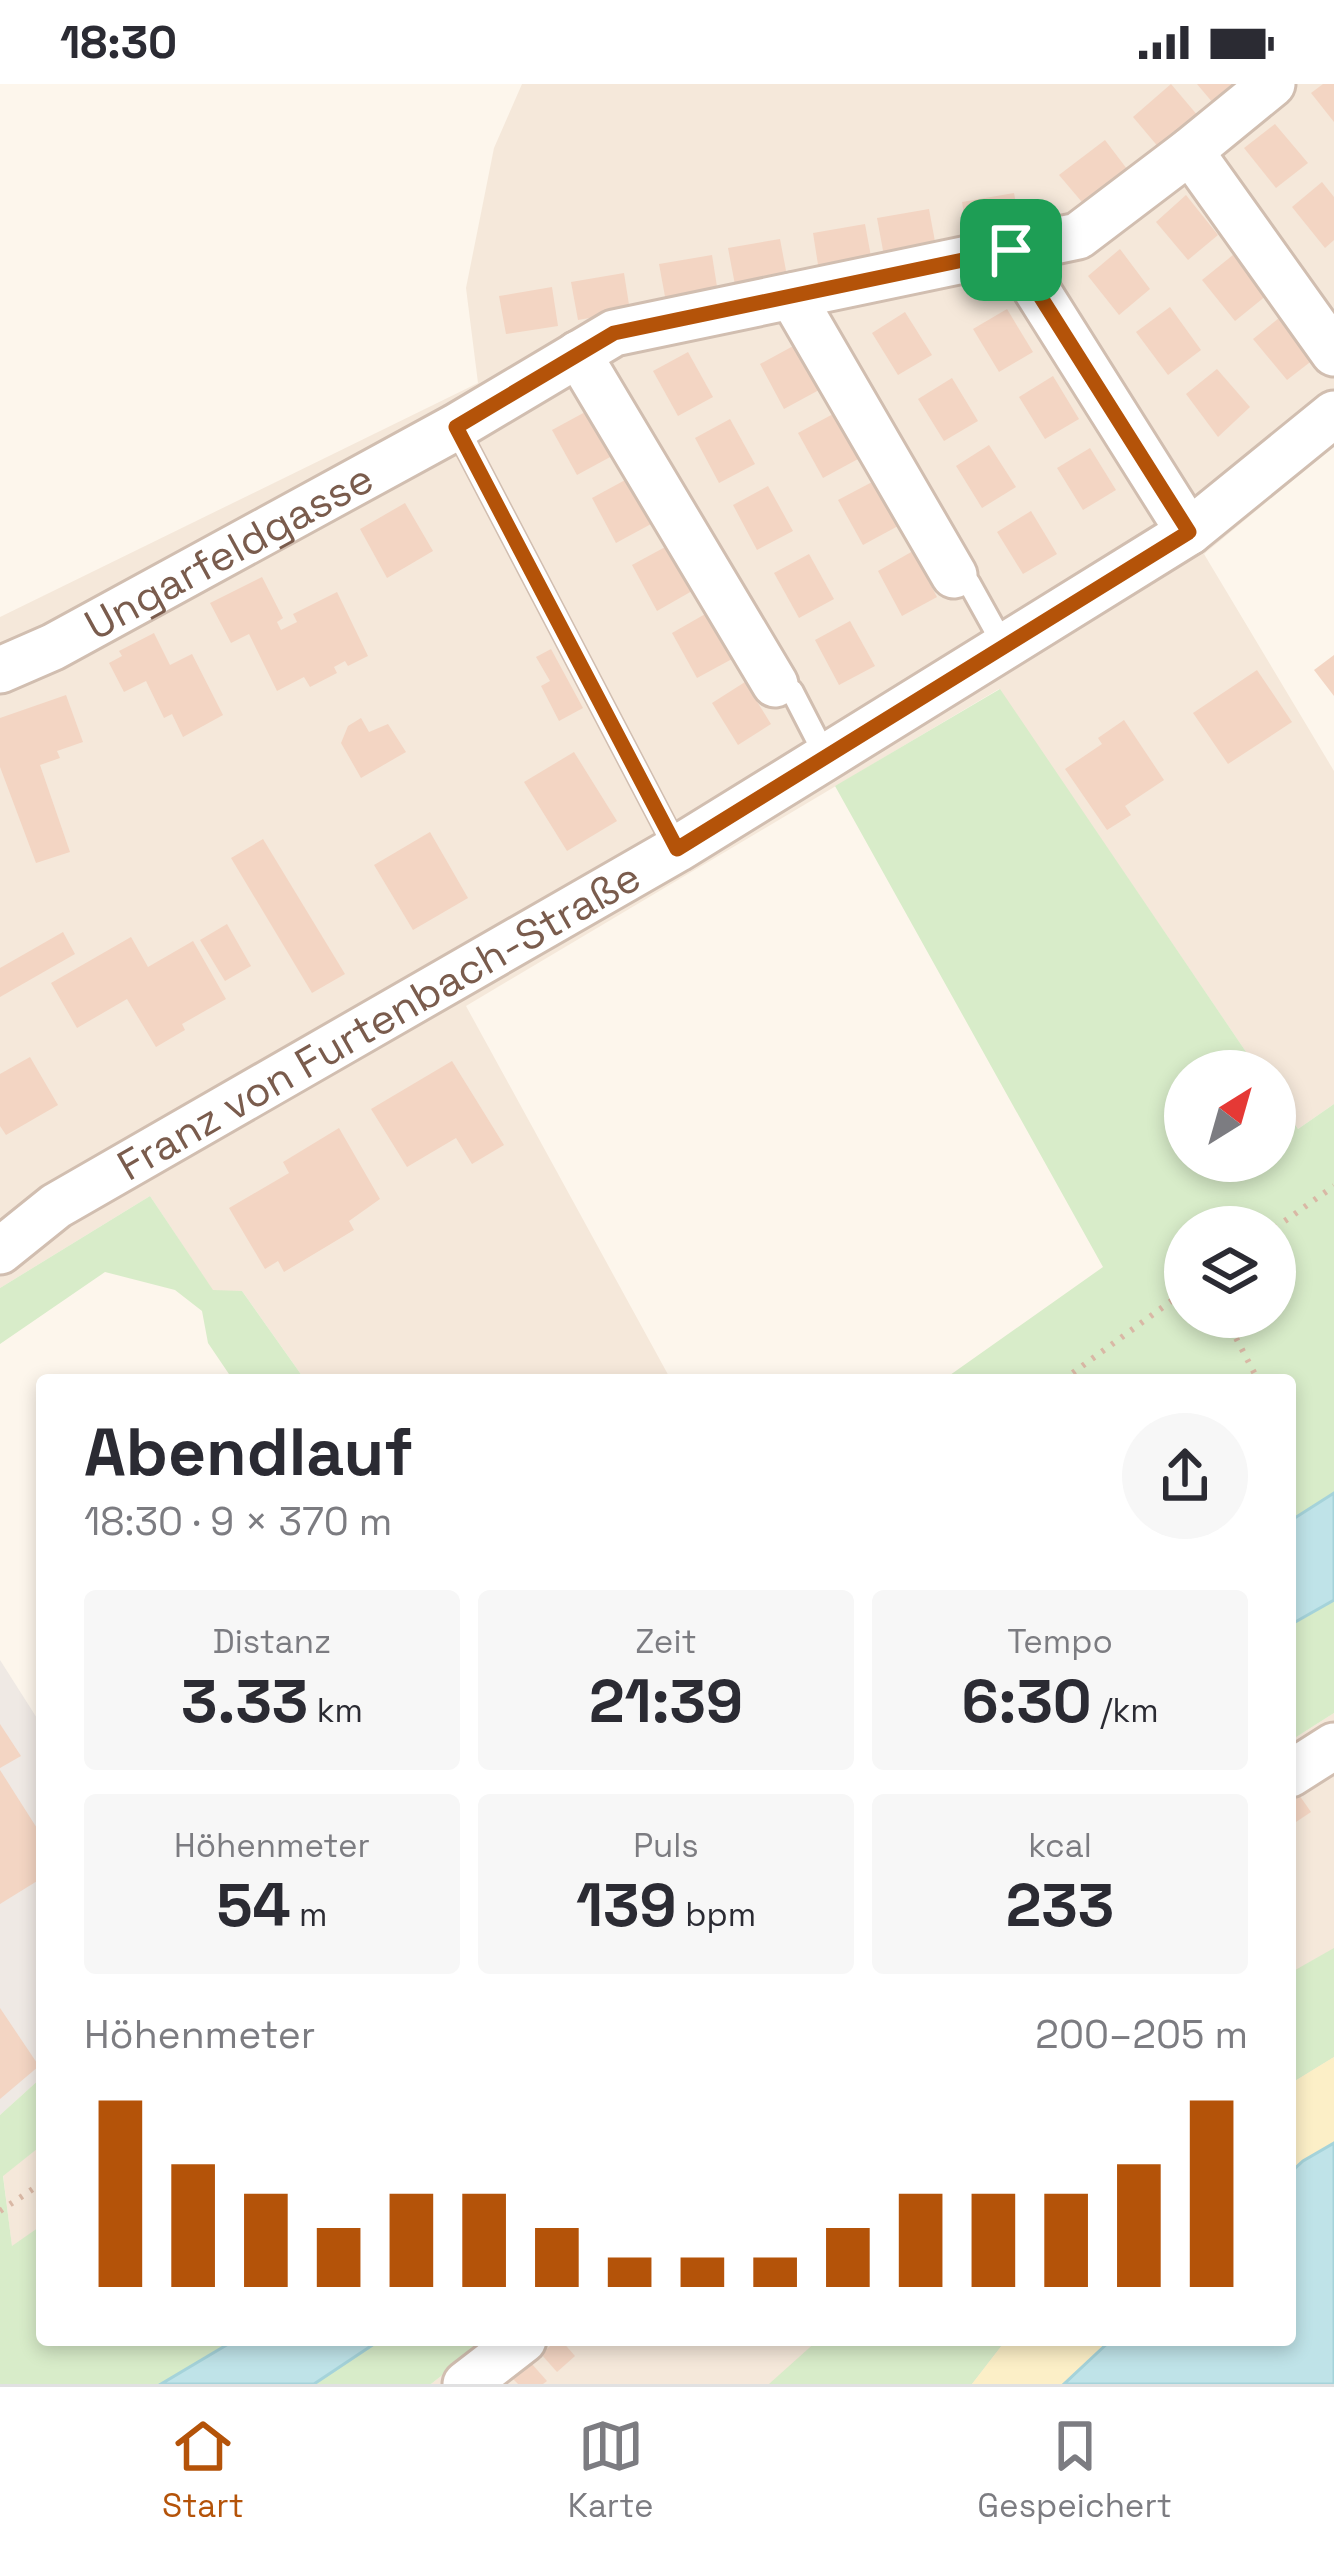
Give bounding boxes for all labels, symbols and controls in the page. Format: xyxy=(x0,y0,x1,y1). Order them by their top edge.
text: 18:30 xyxy=(60,14,177,71)
pin xyxy=(960,199,1062,301)
icon: arrive xyxy=(978,217,1044,283)
street label: Ungarfeldgasse xyxy=(75,451,382,651)
street label: Franz von Furtenbach-Straße xyxy=(108,849,650,1192)
north arrow xyxy=(1164,1050,1296,1182)
map controls xyxy=(1164,1050,1296,1338)
button: layers xyxy=(1164,1206,1296,1338)
text: Abendlauf xyxy=(84,1410,413,1494)
button: share xyxy=(1122,1413,1248,1539)
text: 18:30 · 9 × 370 m xyxy=(84,1497,392,1546)
text: Distanz xyxy=(213,1621,331,1663)
text: Zeit xyxy=(635,1621,697,1663)
text: Tempo xyxy=(1007,1621,1113,1663)
text: 3.33 xyxy=(181,1663,308,1740)
text: 21:39 xyxy=(589,1663,743,1740)
text: 6:30 xyxy=(961,1663,1092,1740)
text: km xyxy=(308,1690,363,1732)
text: /km xyxy=(1092,1690,1159,1732)
text: Höhenmeter xyxy=(174,1825,370,1867)
text: Puls xyxy=(633,1825,699,1867)
text: kcal xyxy=(1028,1825,1092,1867)
text: 54 xyxy=(216,1867,291,1944)
text: 139 xyxy=(576,1867,677,1944)
text: 233 xyxy=(1006,1867,1114,1944)
text: m xyxy=(291,1894,328,1936)
text: bpm xyxy=(677,1894,756,1936)
text: Höhenmeter xyxy=(84,2010,315,2059)
text: 200–205 m xyxy=(1035,2010,1248,2059)
tab: Start xyxy=(162,2413,244,2527)
tab: Karte xyxy=(568,2413,653,2527)
tab: Gespeichert xyxy=(977,2413,1172,2527)

